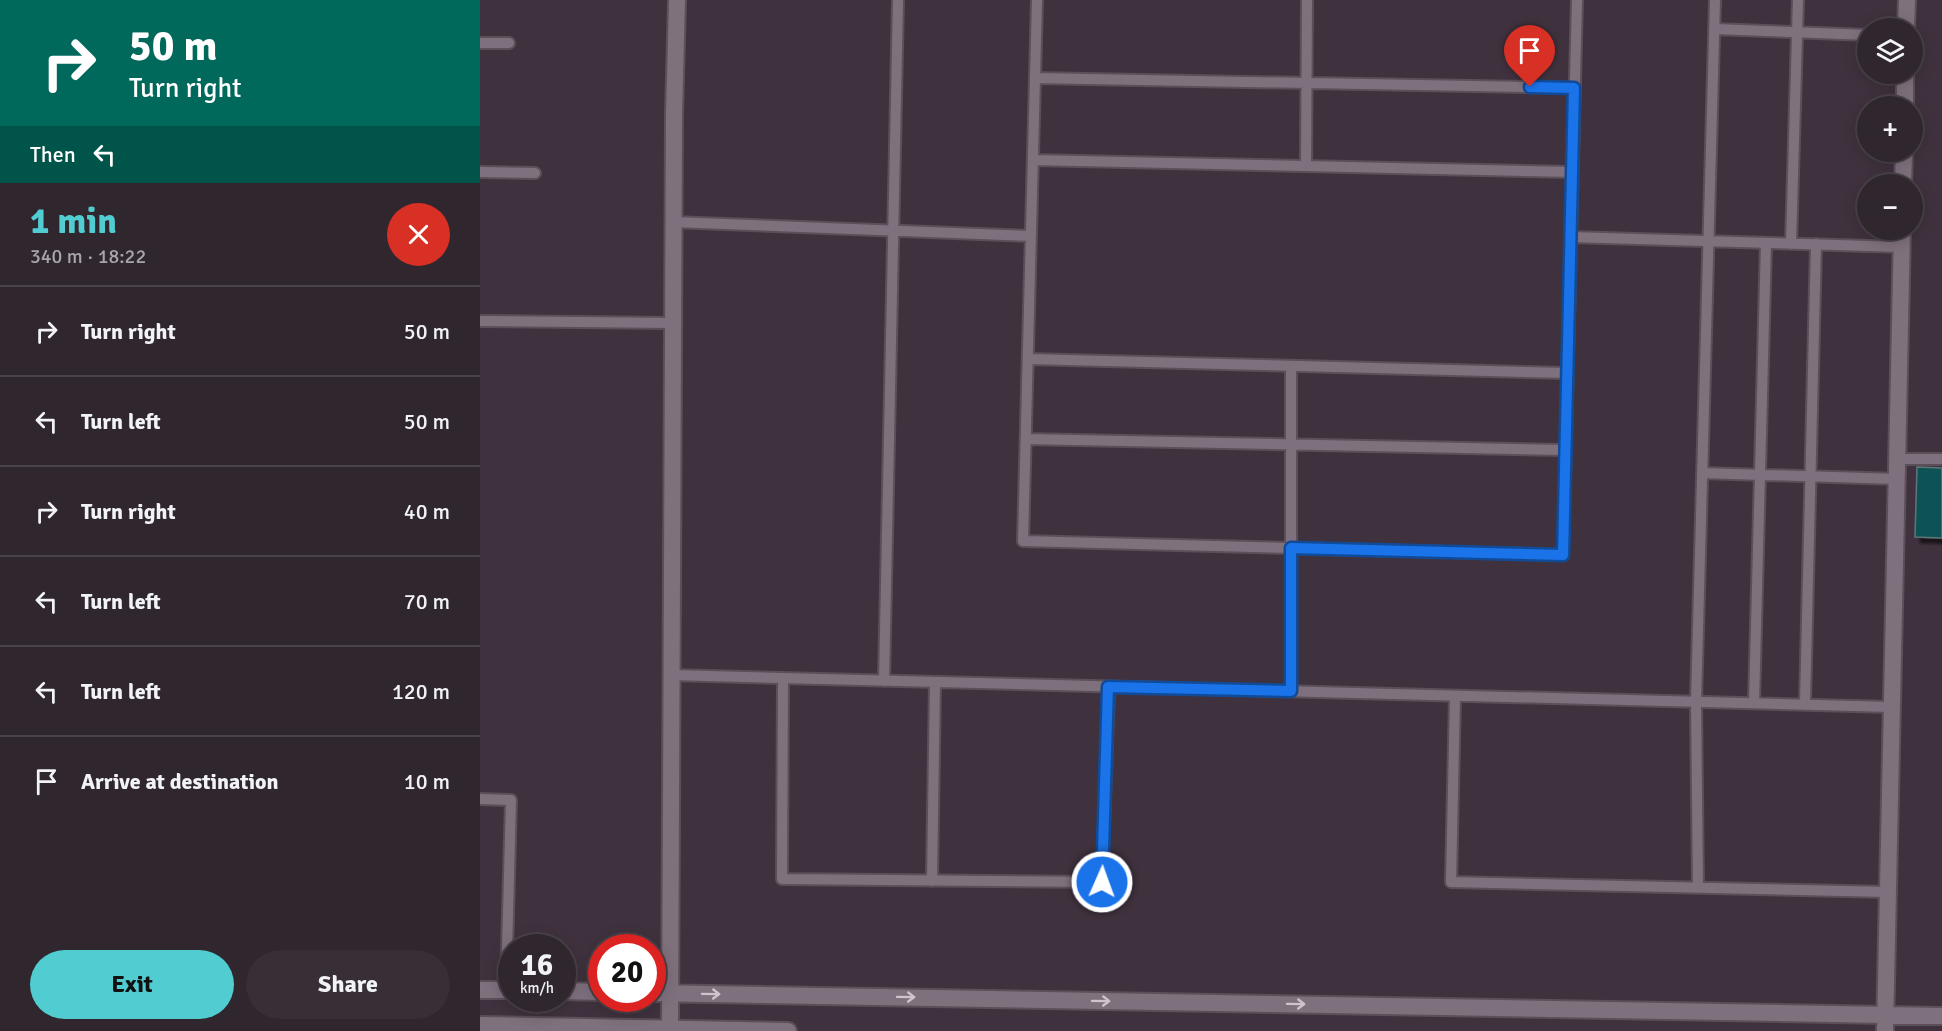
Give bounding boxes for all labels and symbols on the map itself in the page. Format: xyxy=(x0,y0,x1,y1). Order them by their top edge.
pin xyxy=(1504,25,1555,87)
position arrow xyxy=(1070,850,1134,914)
speed limit sign: 20 xyxy=(588,934,666,1012)
one-way arrow xyxy=(700,988,720,1000)
one-way arrow xyxy=(895,991,915,1003)
one-way arrow xyxy=(1090,995,1110,1007)
one-way arrow xyxy=(1285,998,1305,1010)

